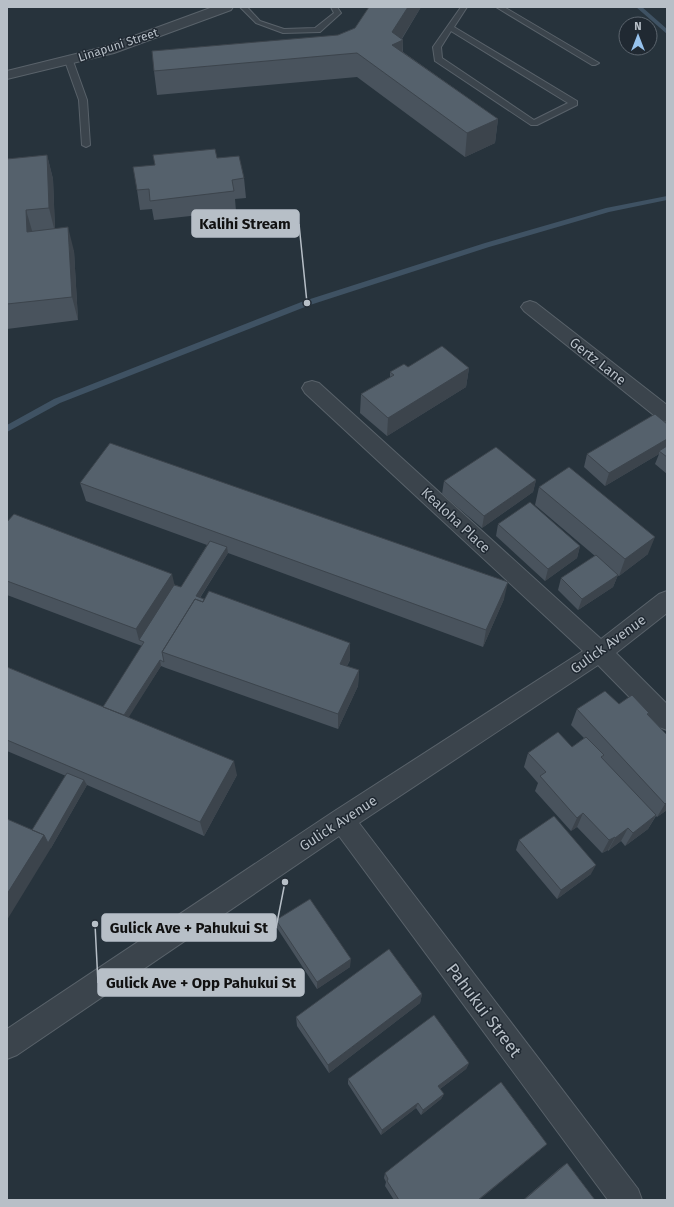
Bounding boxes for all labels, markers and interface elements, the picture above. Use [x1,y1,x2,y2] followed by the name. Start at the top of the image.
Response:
[618,16,658,56] north arrow
[634,20,642,33] text: N
[76,25,160,65] street label: Linapuni Street
[192,210,299,237] callout: Kalihi Stream
[199,215,291,233] text: Kalihi Stream
[566,334,629,389] street label: Gertz Lane
[418,484,494,557] street label: Kealoha Place
[567,611,649,677] street label: Gulick Avenue
[296,792,380,855] street label: Gulick Avenue
[102,914,276,941] callout: Gulick Ave + Pahukui St
[110,919,268,937] text: Gulick Ave + Pahukui St
[442,959,526,1062] street label: Pahukui Street
[98,969,304,996] callout: Gulick Ave + Opp Pahukui St
[106,974,296,992] text: Gulick Ave + Opp Pahukui St

